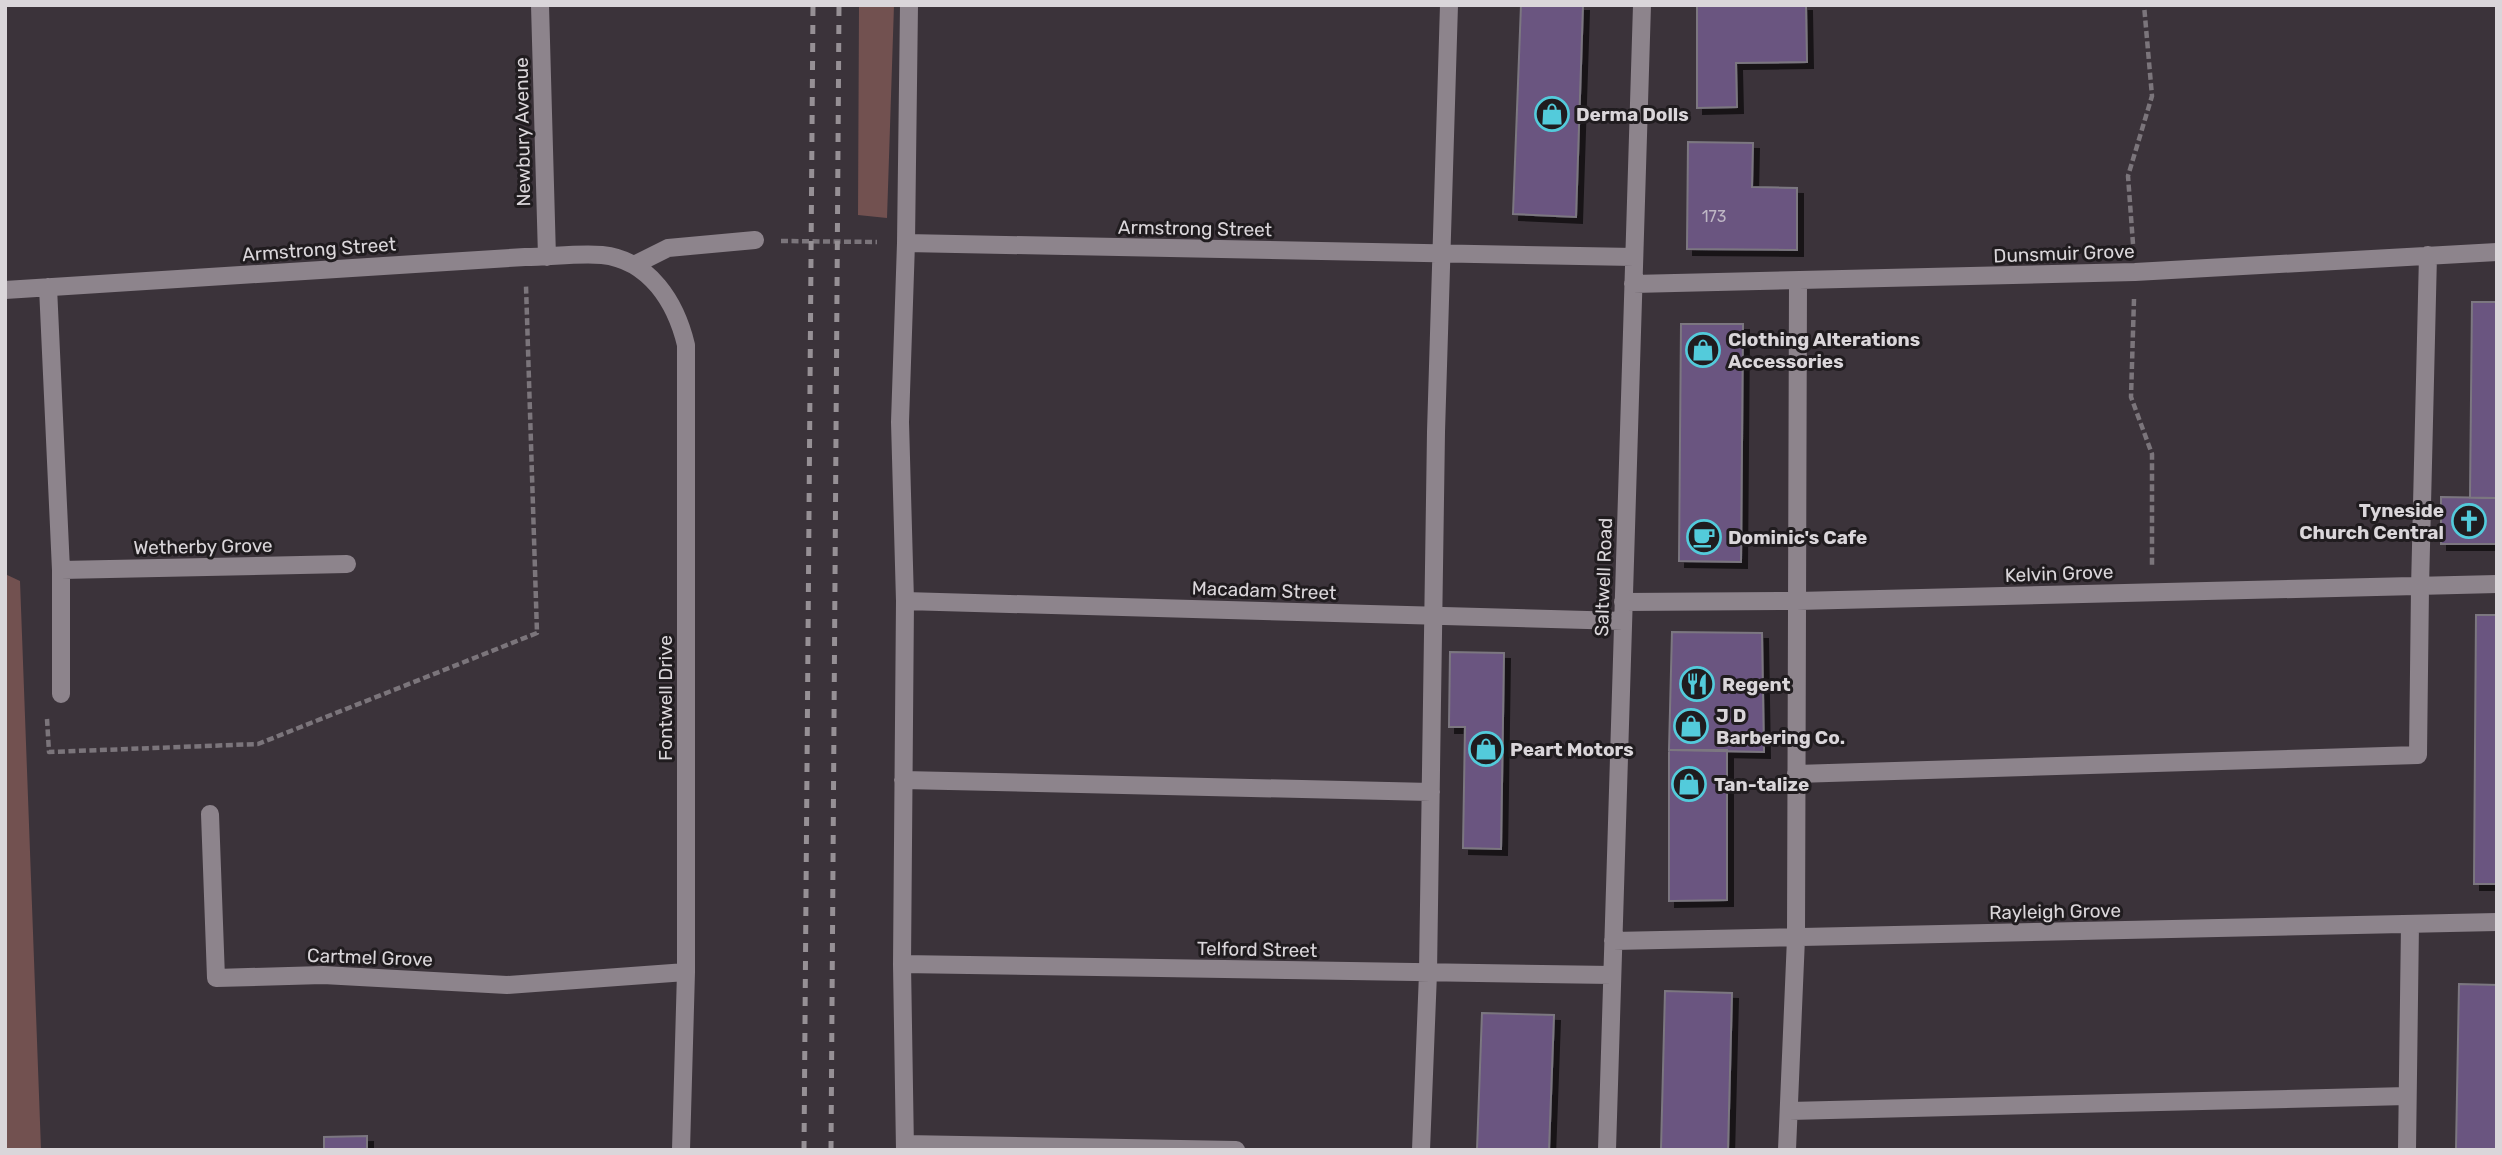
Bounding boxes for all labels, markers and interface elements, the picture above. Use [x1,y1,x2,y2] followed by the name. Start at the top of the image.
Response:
[510,57,535,207] street label: Newbury Avenue
[1533,95,1571,133] shop icon: Derma Dolls
[1576,103,1689,126] place label: Derma Dolls
[1702,207,1726,226] house number: 173
[1118,216,1273,241] street label: Armstrong Street
[241,233,397,266] street label: Armstrong Street
[1993,240,2135,267] street label: Dunsmuir Grove
[1728,328,1920,373] place label: Clothing Alterations Accessories
[1684,331,1722,369] shop icon: Clothing Alterations Accessories
[2299,499,2444,544] place label: Tyneside Church Central
[2450,502,2488,540] church icon: Tyneside Church Central
[1590,517,1617,637] street label: Saltwell Road
[1685,518,1723,556] cafe icon: Dominic's Cafe
[1728,526,1867,549] place label: Dominic's Cafe
[133,534,273,559] street label: Wetherby Grove
[2004,560,2114,587] street label: Kelvin Grove
[1191,576,1337,605] street label: Macadam Street
[654,635,677,761] street label: Fontwell Drive
[1678,665,1716,703] restaurant icon: Regent
[1722,673,1791,696] place label: Regent
[1716,704,1845,749] place label: J D Barbering Co.
[1672,707,1710,745] shop icon: J D Barbering Co.
[1467,730,1505,768] shop icon: Peart Motors
[1510,738,1634,761] place label: Peart Motors
[1670,765,1708,803] shop icon: Tan-talize
[1714,773,1809,796] place label: Tan-talize
[1989,899,2121,924] street label: Rayleigh Grove
[1197,937,1318,962] street label: Telford Street
[307,944,433,971] street label: Cartmel Grove

